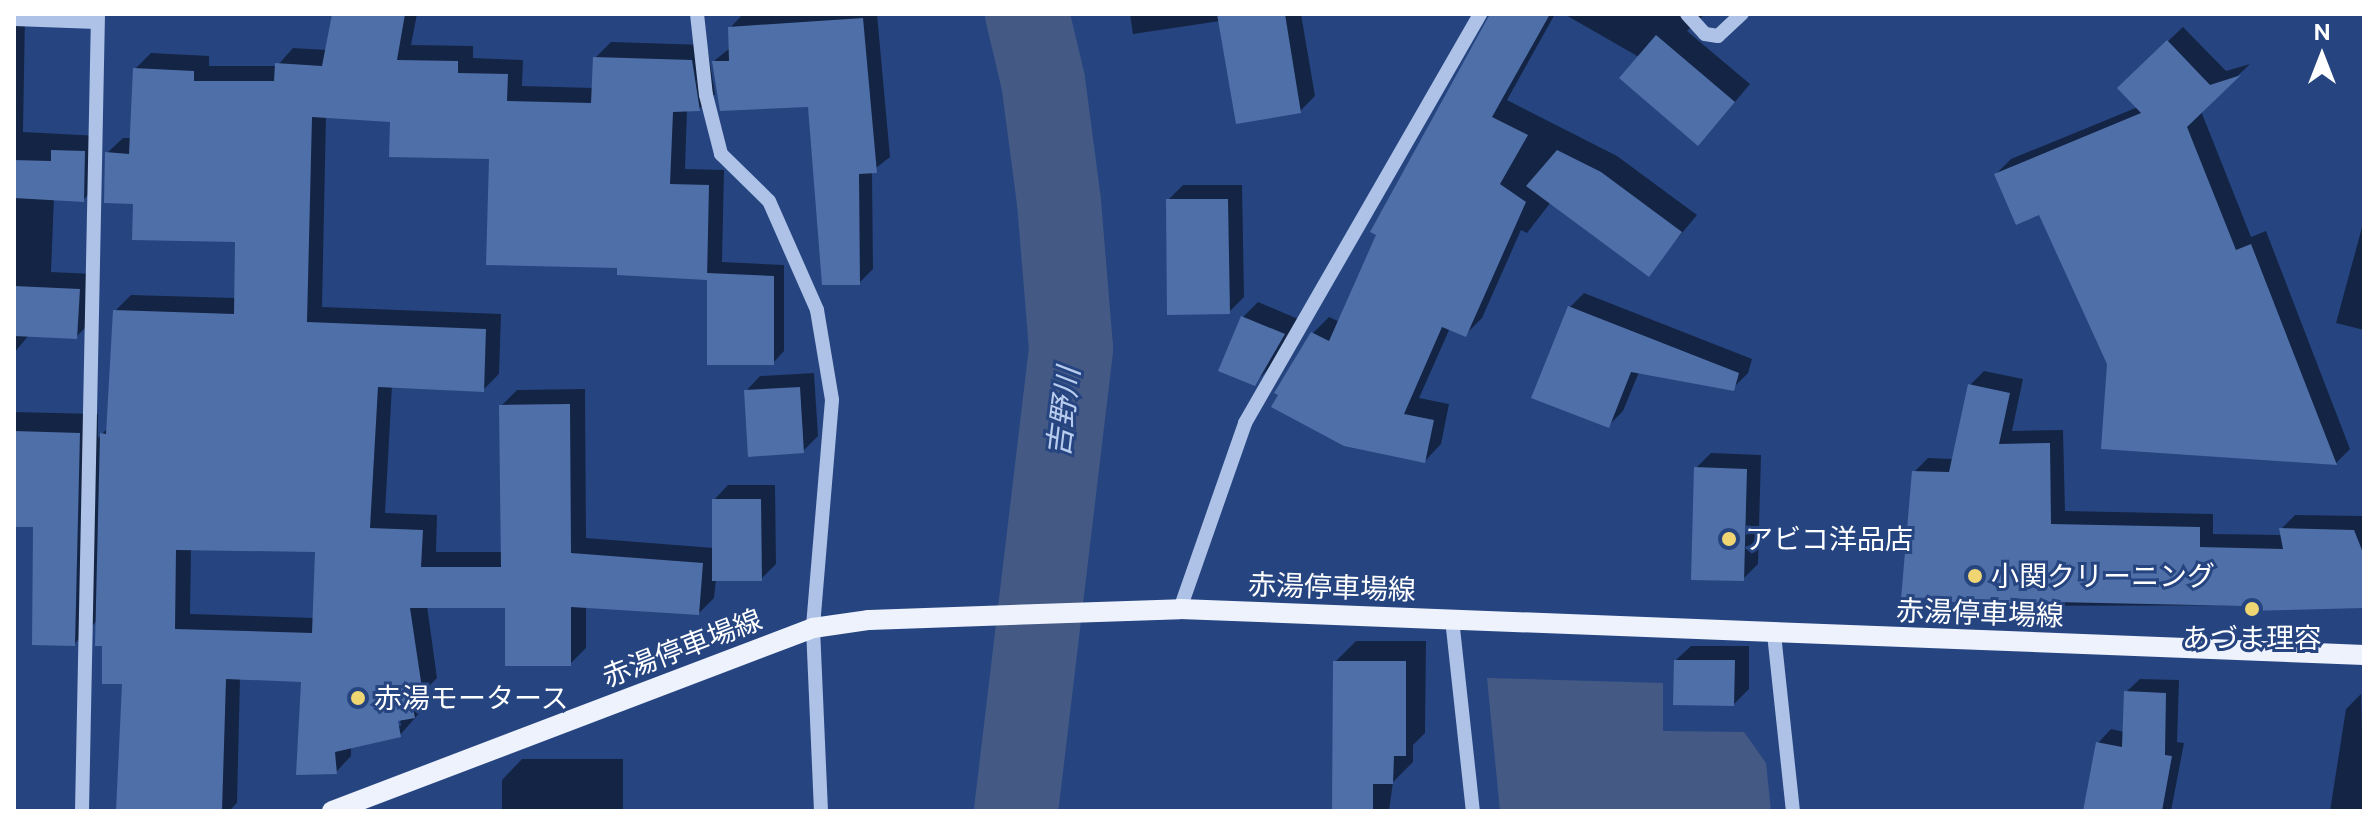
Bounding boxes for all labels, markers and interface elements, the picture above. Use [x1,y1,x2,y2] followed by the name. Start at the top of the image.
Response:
[2282,16,2362,96] north arrow
[2313,19,2331,45] text: N
[1040,365,1086,459] water label: 吉野川
[1745,522,1913,556] place label: アビコ洋品店
[1720,530,1738,548] marker: アビコ洋品店
[1991,559,2215,593] place label: 小関クリーニング
[1247,567,1417,607] street label: 赤湯停車場線
[1966,567,1984,585] marker: 小関クリーニング
[1895,593,2065,633] street label: 赤湯停車場線
[2243,600,2261,618] marker: あづま理容
[598,602,766,694] street label: 赤湯停車場線
[2182,621,2322,655] place label: あづま理容
[374,681,570,715] place label: 赤湯モータース
[349,689,367,707] marker: 赤湯モータース

